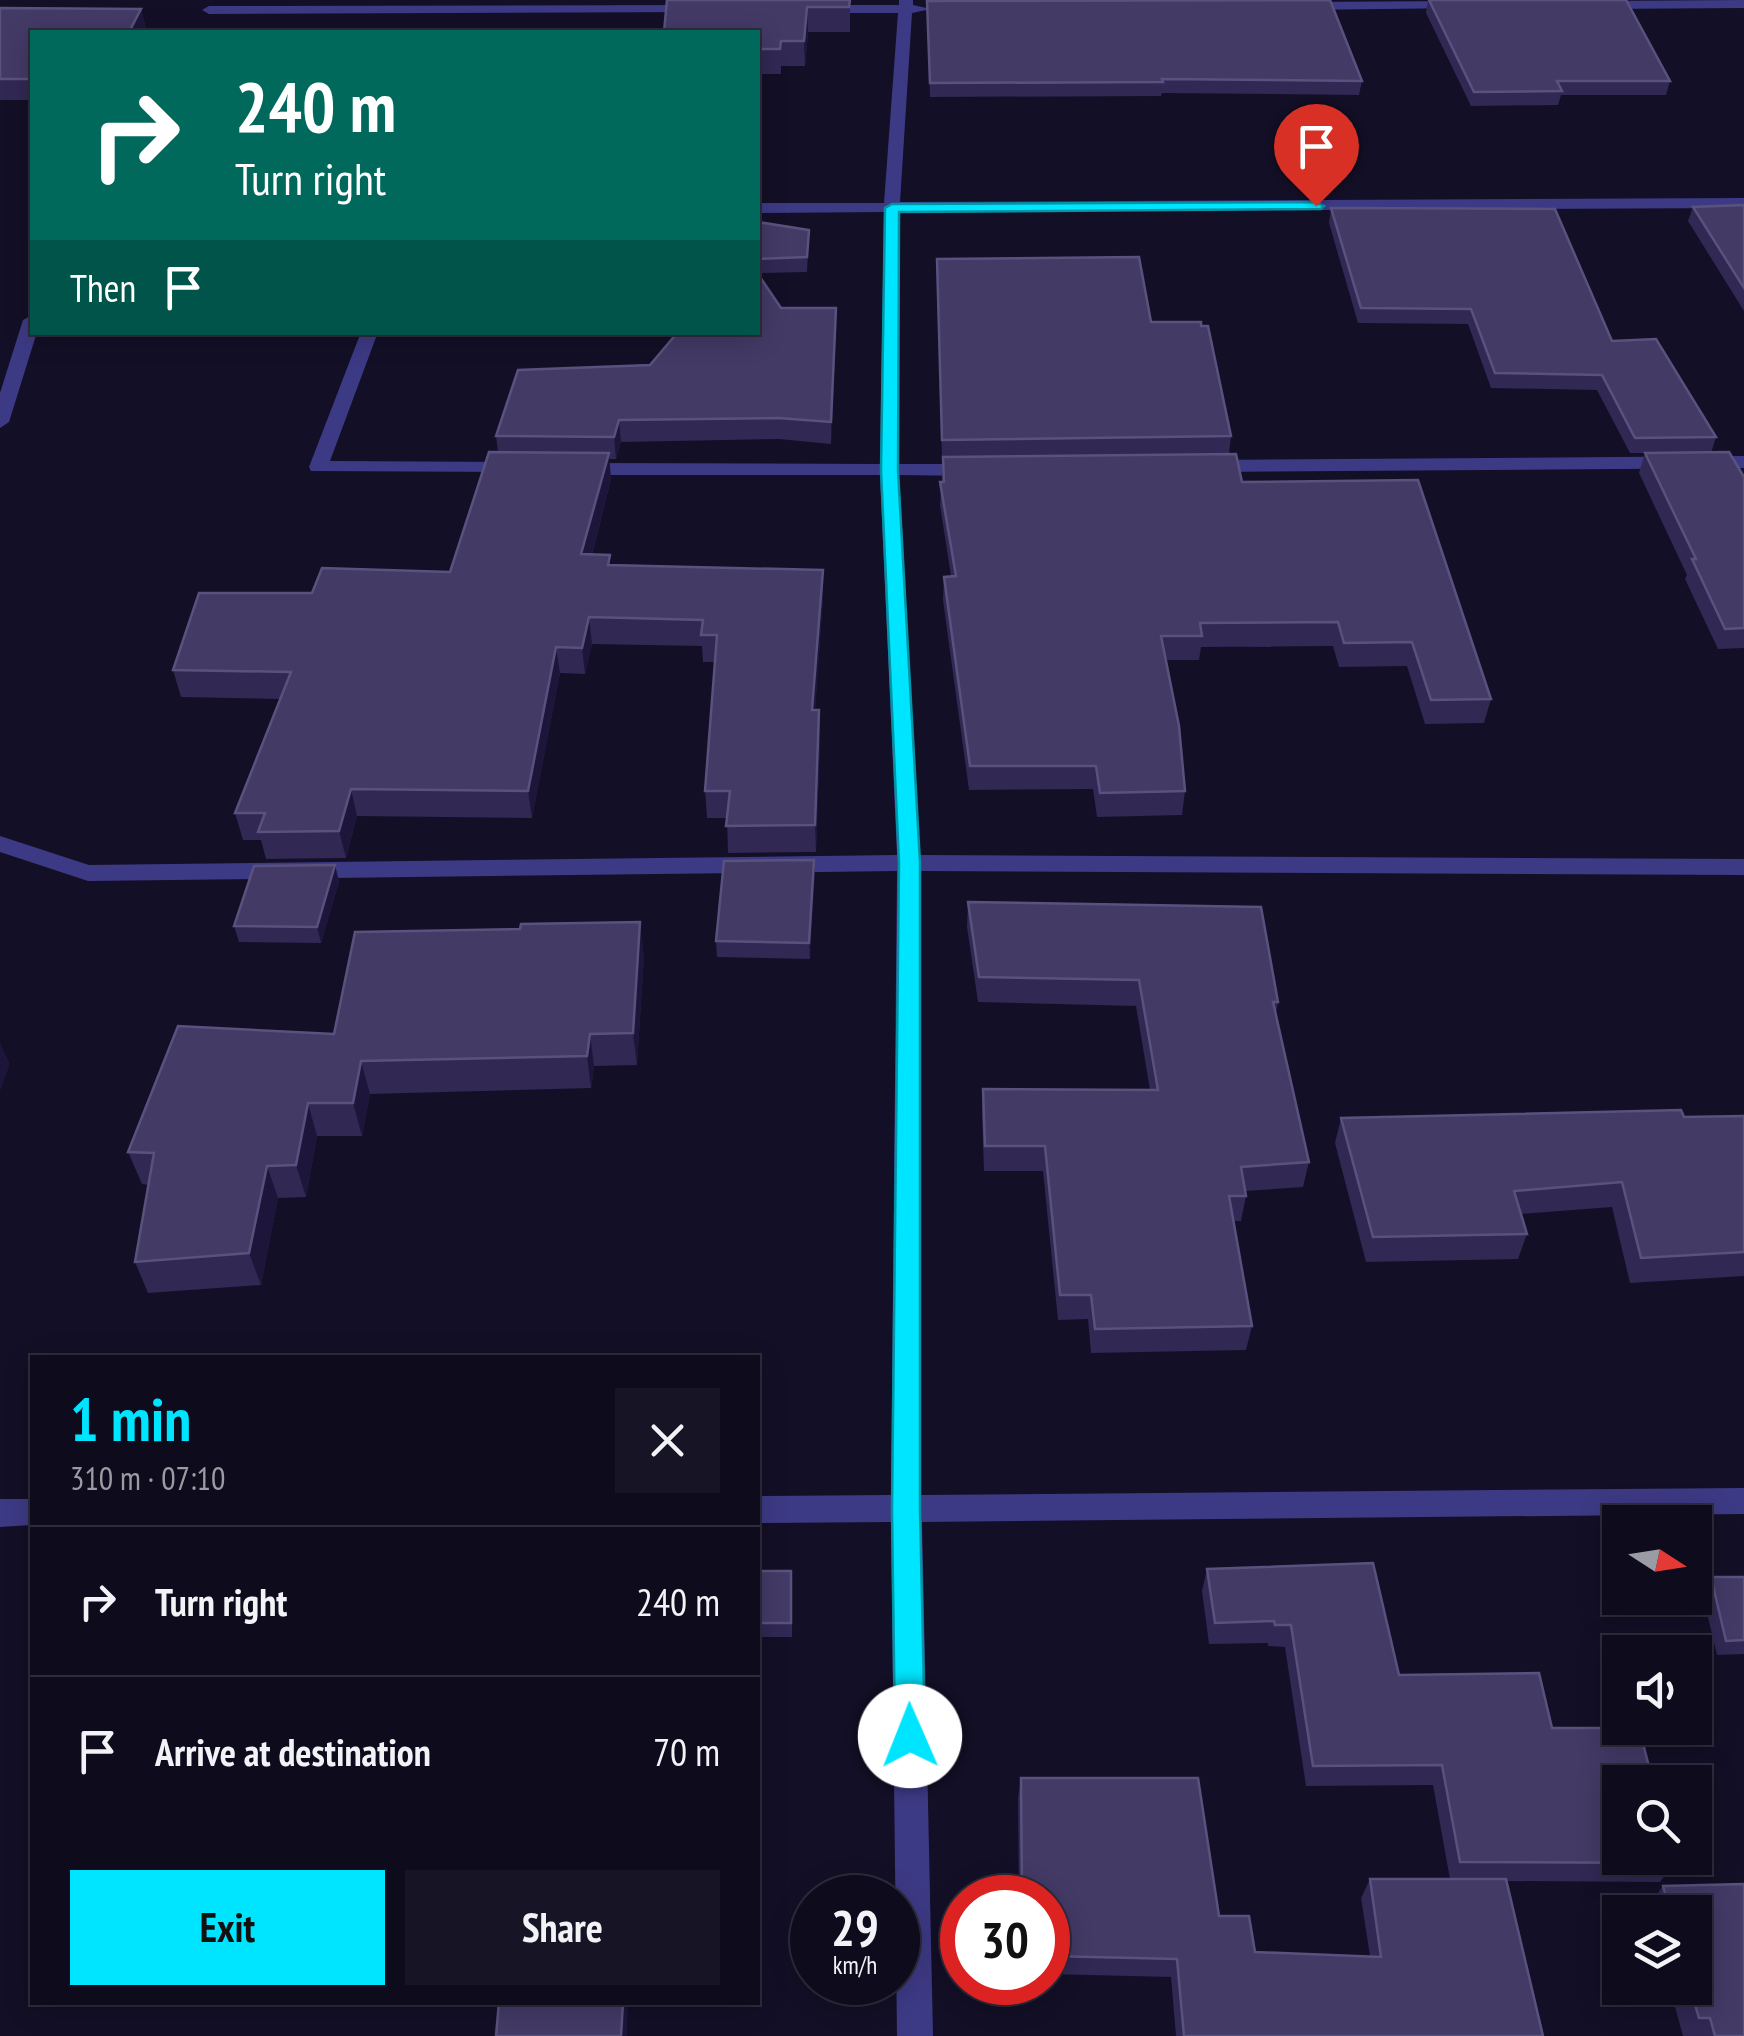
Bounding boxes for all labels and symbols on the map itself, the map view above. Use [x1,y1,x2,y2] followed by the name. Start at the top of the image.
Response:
[1274,104,1359,207] pin
[1602,1505,1712,1615] north arrow
[858,1684,962,1788] position arrow
[940,1875,1070,2005] speed limit sign: 30

